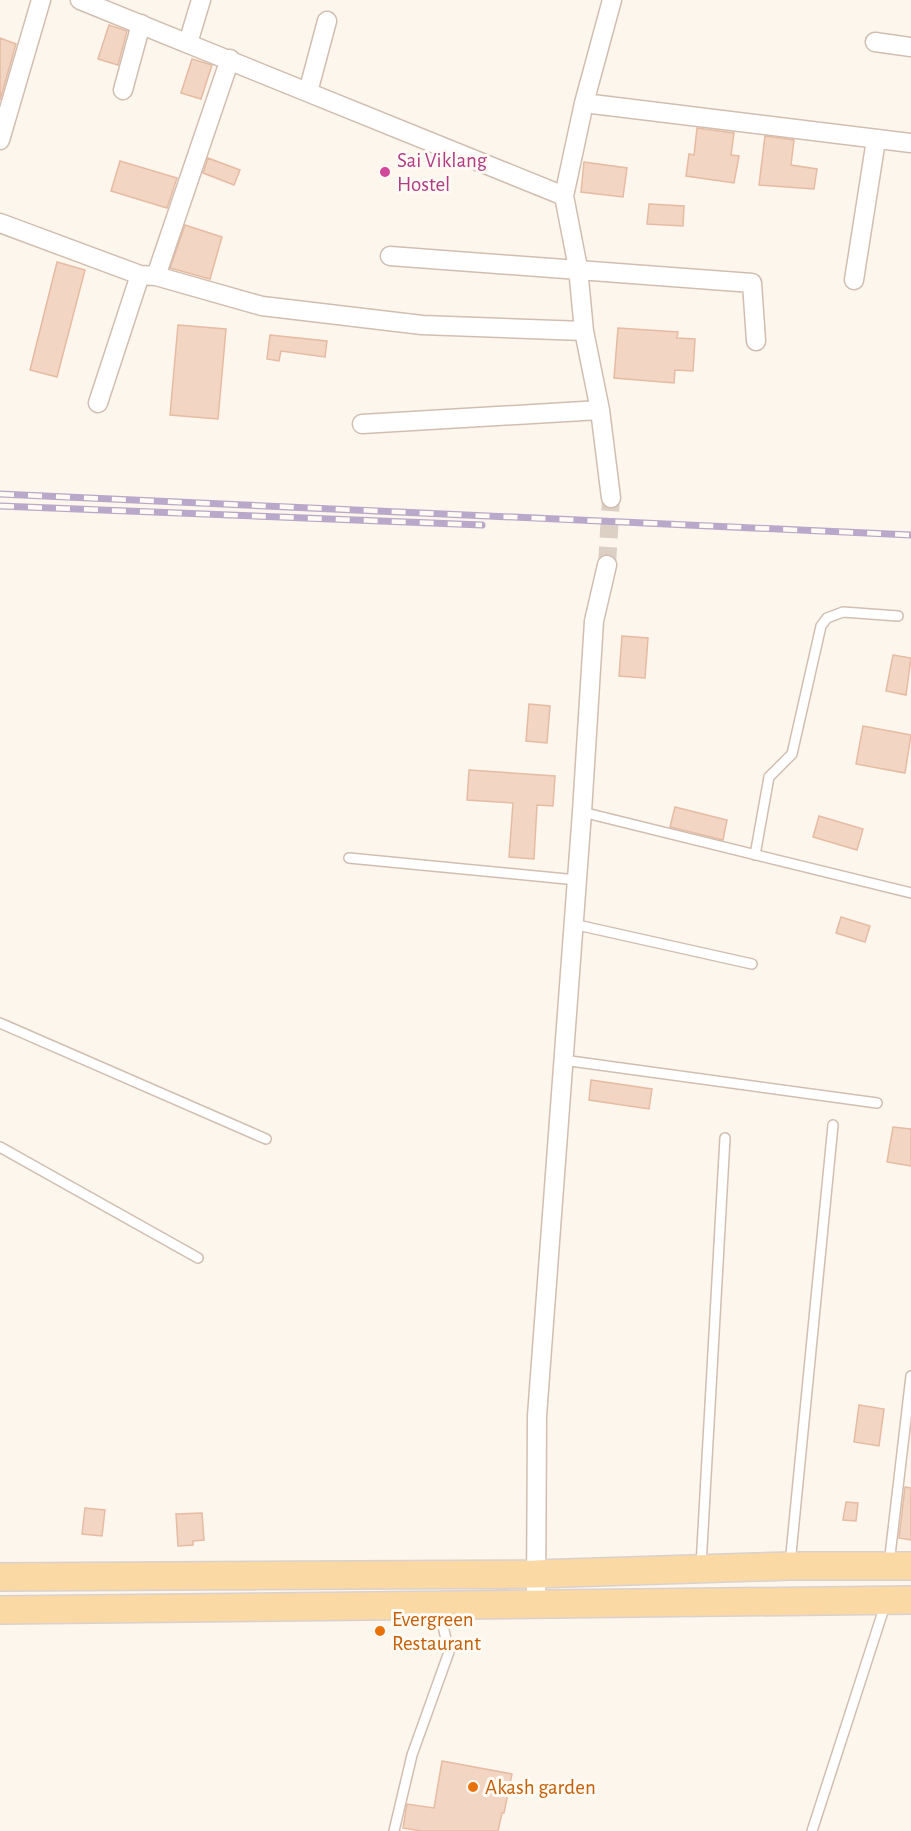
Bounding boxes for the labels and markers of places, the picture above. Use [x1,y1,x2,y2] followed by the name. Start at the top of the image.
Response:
[397,150,488,195] place label: Sai Viklang Hostel
[378,165,392,179] marker: Sai Viklang Hostel
[392,1609,481,1654] place label: Evergreen Restaurant
[373,1624,387,1638] marker: Evergreen Restaurant
[485,1777,596,1798] place label: Akash garden
[466,1780,480,1794] marker: Akash garden

